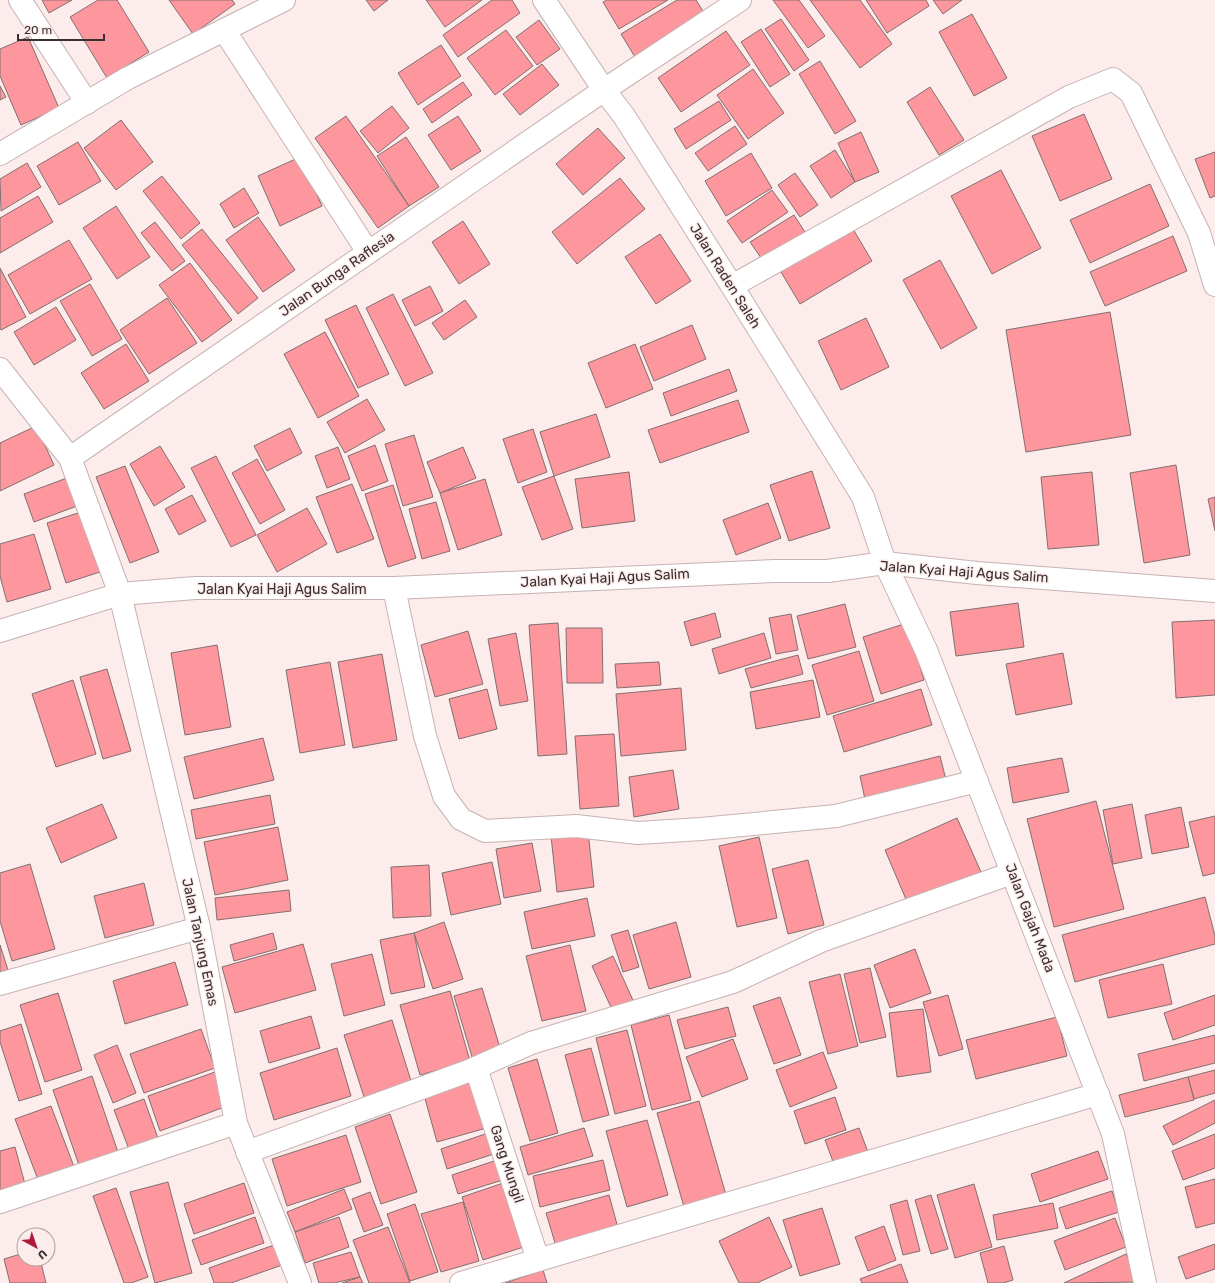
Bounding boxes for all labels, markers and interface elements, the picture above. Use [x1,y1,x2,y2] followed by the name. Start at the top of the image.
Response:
[18,16,104,42] scale bar
[24,23,52,37] text: 20 m
[686,220,764,332] street label: Jalan Raden Saleh
[276,228,398,320] street label: Jalan Bunga Raflesia
[879,558,1049,586] street label: Jalan Kyai Haji Agus Salim
[520,565,690,591] street label: Jalan Kyai Haji Agus Salim
[197,581,367,598] street label: Jalan Kyai Haji Agus Salim
[1001,861,1059,975] street label: Jalan Gajah Mada
[178,876,222,1008] street label: Jalan Tanjung Emas
[486,1123,528,1205] street label: Gang Mungil
[16,1227,56,1267] north arrow
[35,1247,49,1262] text: U

